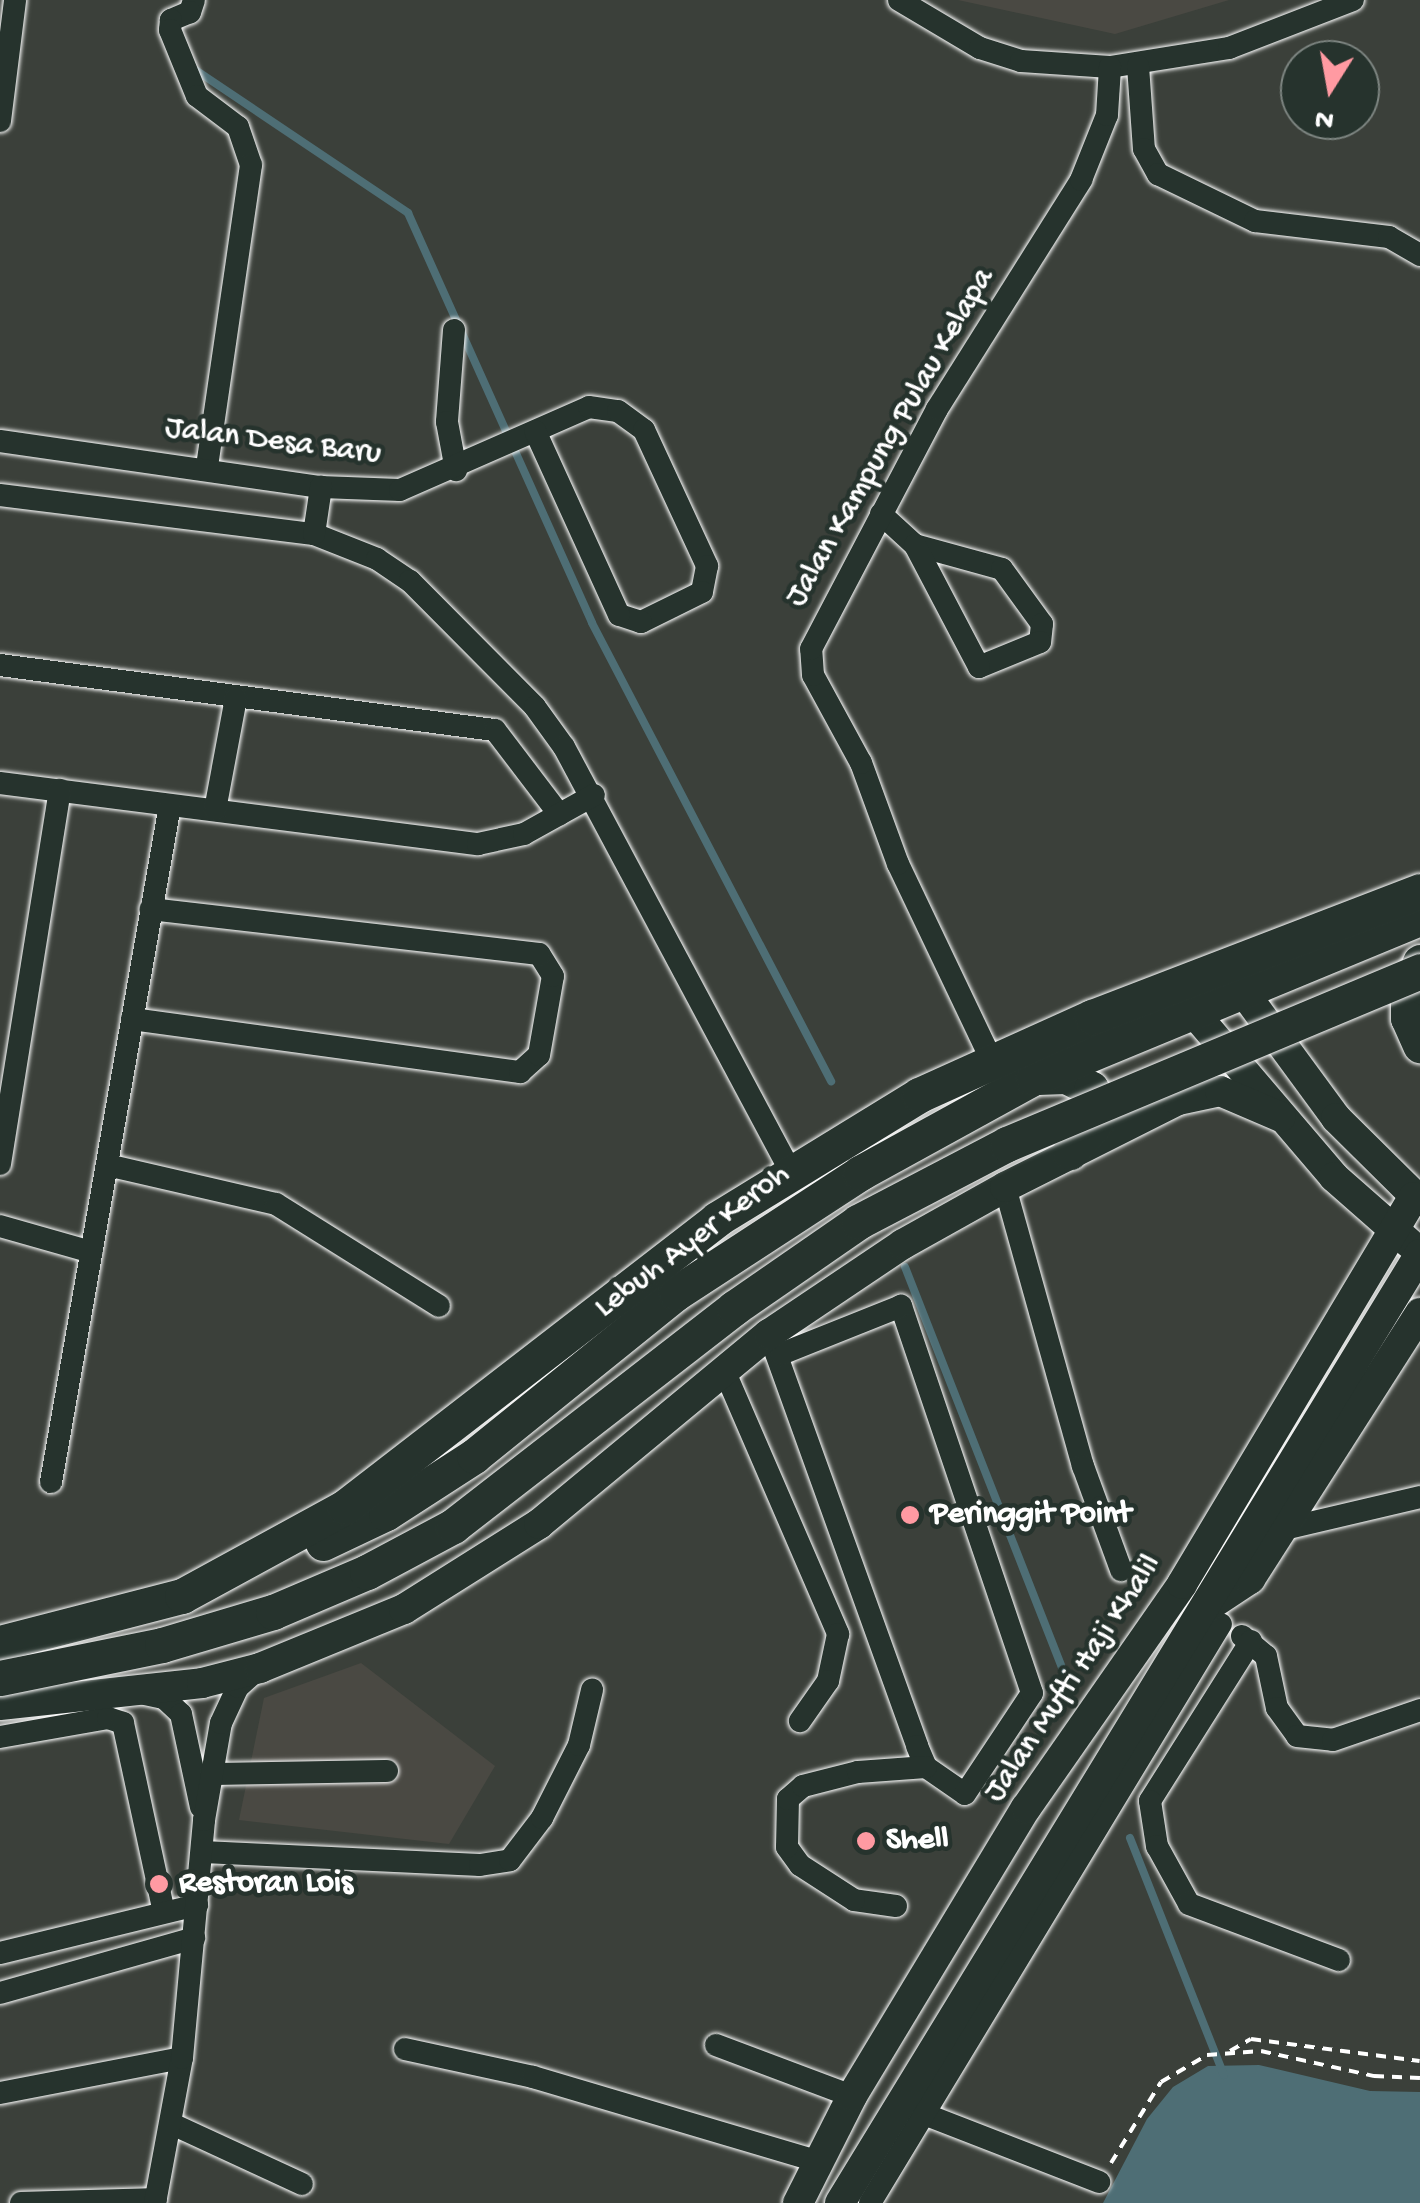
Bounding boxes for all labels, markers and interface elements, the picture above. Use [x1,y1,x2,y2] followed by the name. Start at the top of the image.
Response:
[1280,40,1380,140] north arrow
[1312,100,1337,136] text: N
[778,262,1004,614] street label: Jalan Kampung Pulau Kelapa
[163,410,383,474] street label: Jalan Desa Baru
[588,1156,798,1328] street label: Lebuh Ayer Keroh
[930,1496,1131,1534] place label: Peringgit Point
[899,1504,921,1526] marker: Peringgit Point
[977,1548,1171,1810] street label: Jalan Mufti Haji Khalil
[886,1822,949,1860] place label: Shell
[855,1830,877,1852] marker: Shell
[179,1865,353,1903] place label: Restoran Lois
[148,1873,170,1895] marker: Restoran Lois

